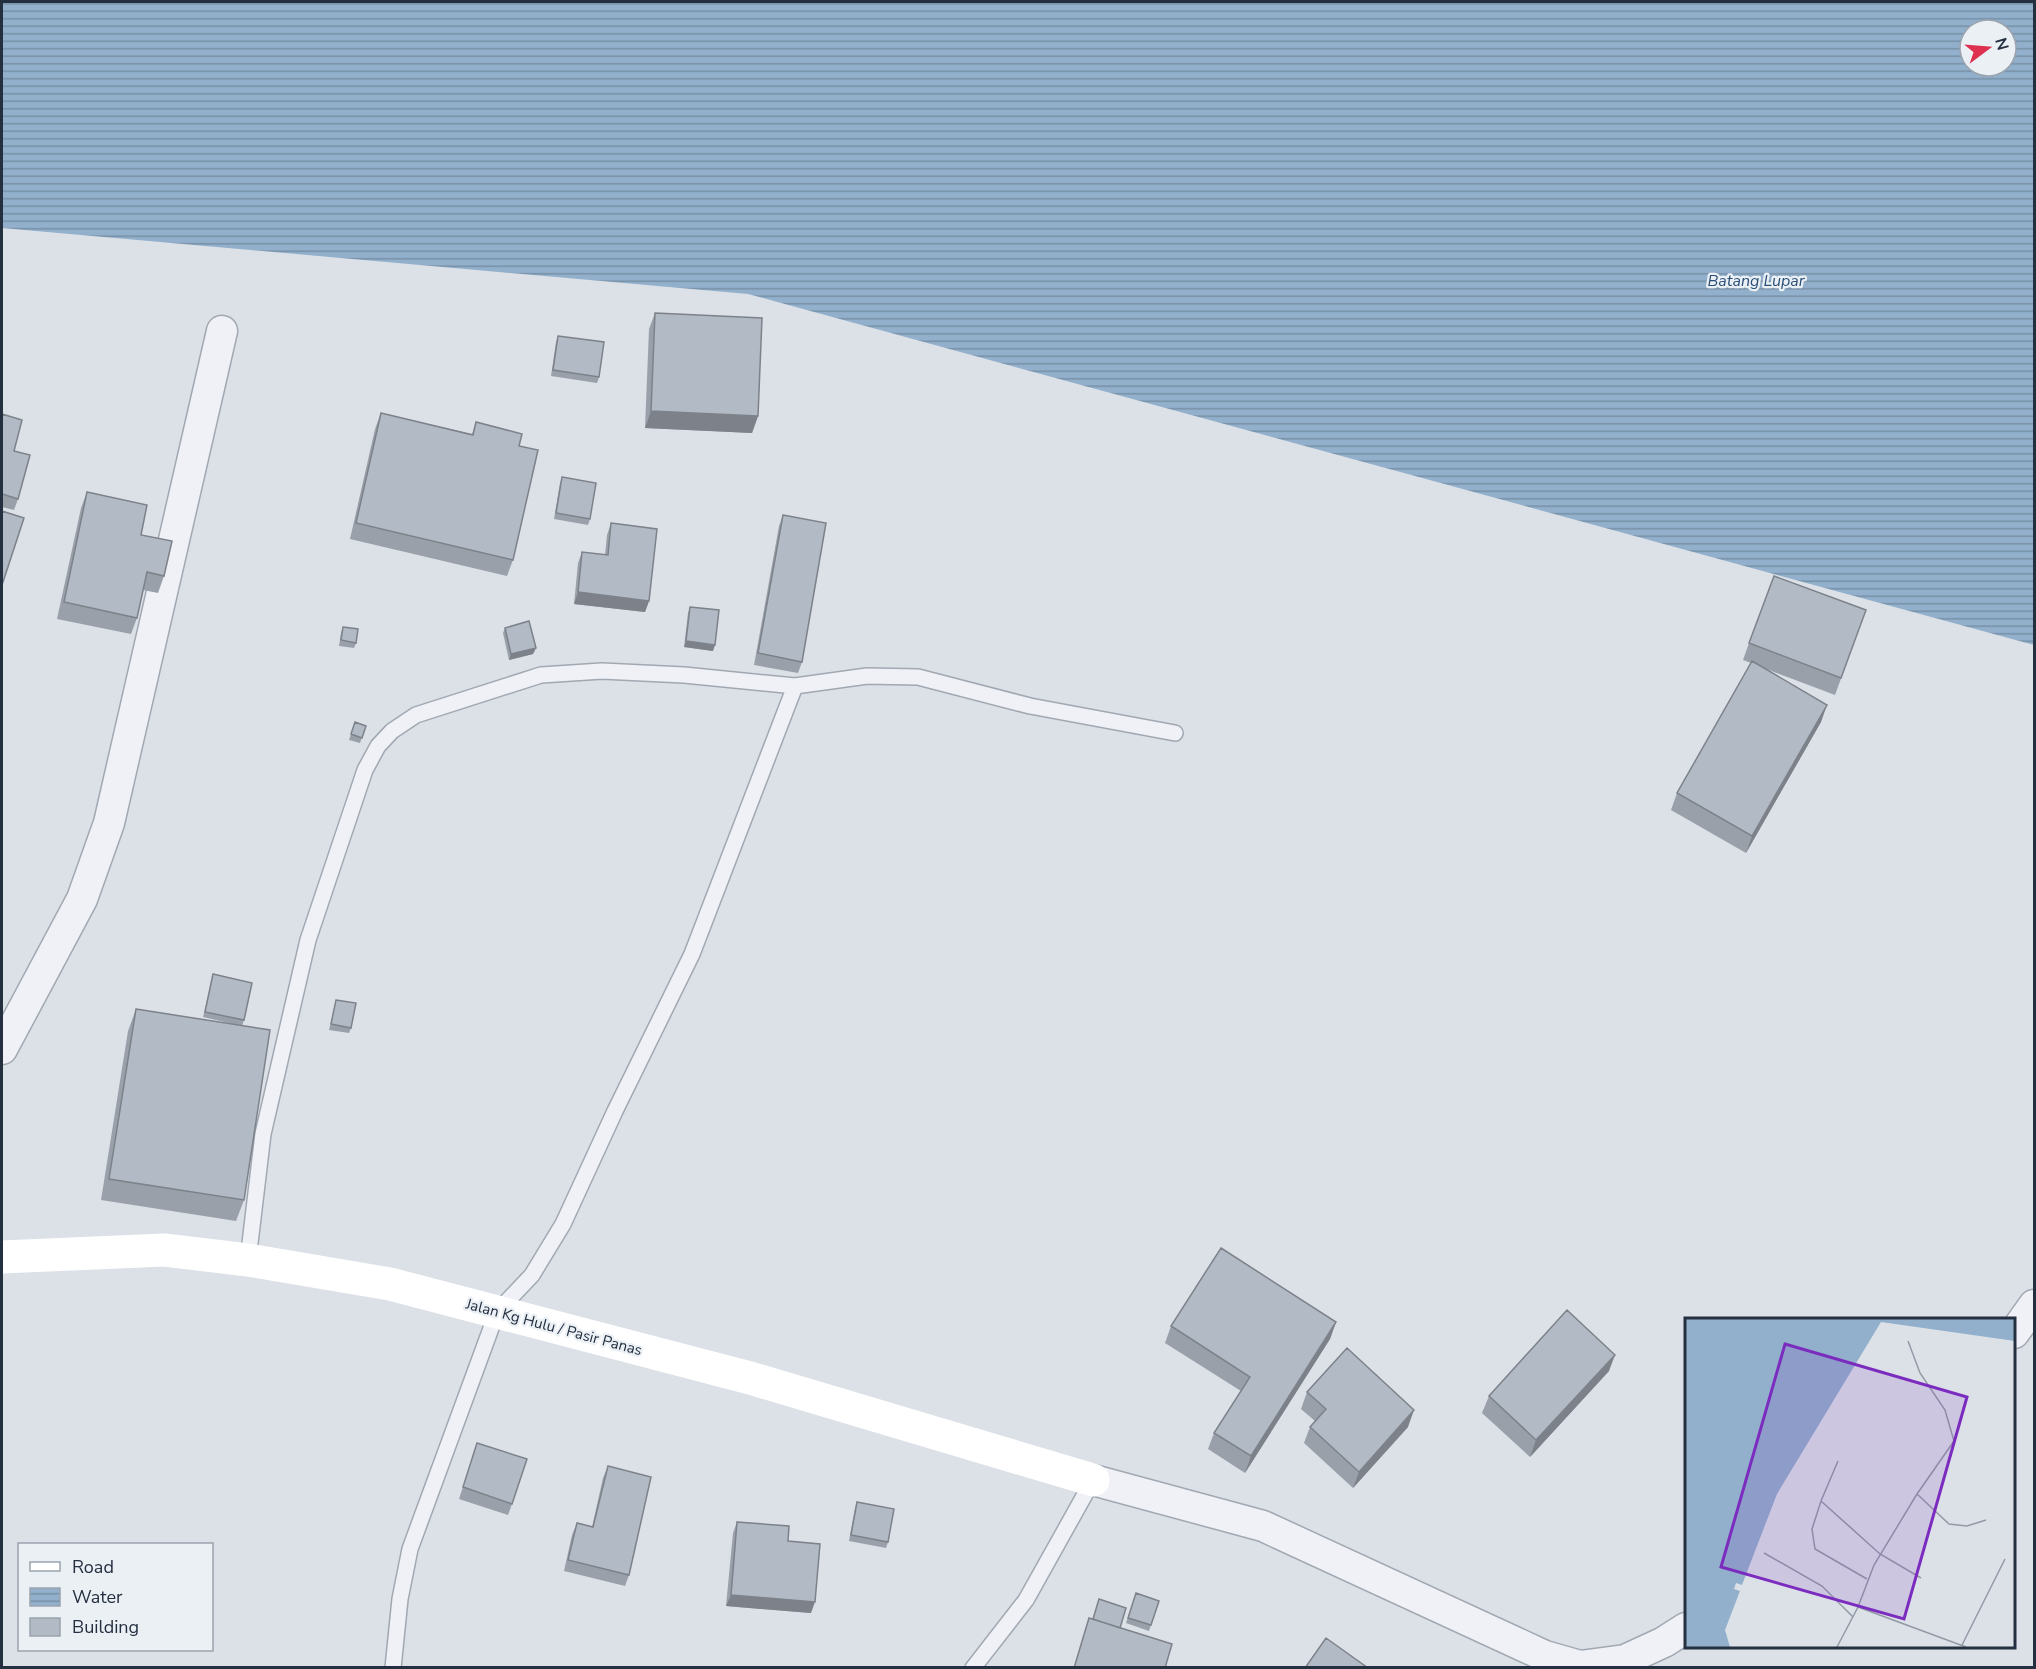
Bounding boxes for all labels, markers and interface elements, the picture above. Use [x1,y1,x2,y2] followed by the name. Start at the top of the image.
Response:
[1958,18,2018,78] north arrow
[1989,35,2014,53] text: N
[1708,270,1806,292] water label: Batang Lupar
[463,1294,644,1360] street label: Jalan Kg Hulu / Pasir Panas
[1685,1318,2015,1648] inset map
[18,1543,213,1651] legend
[72,1555,114,1579] text: Road
[72,1585,123,1609] text: Water
[72,1615,139,1639] text: Building

